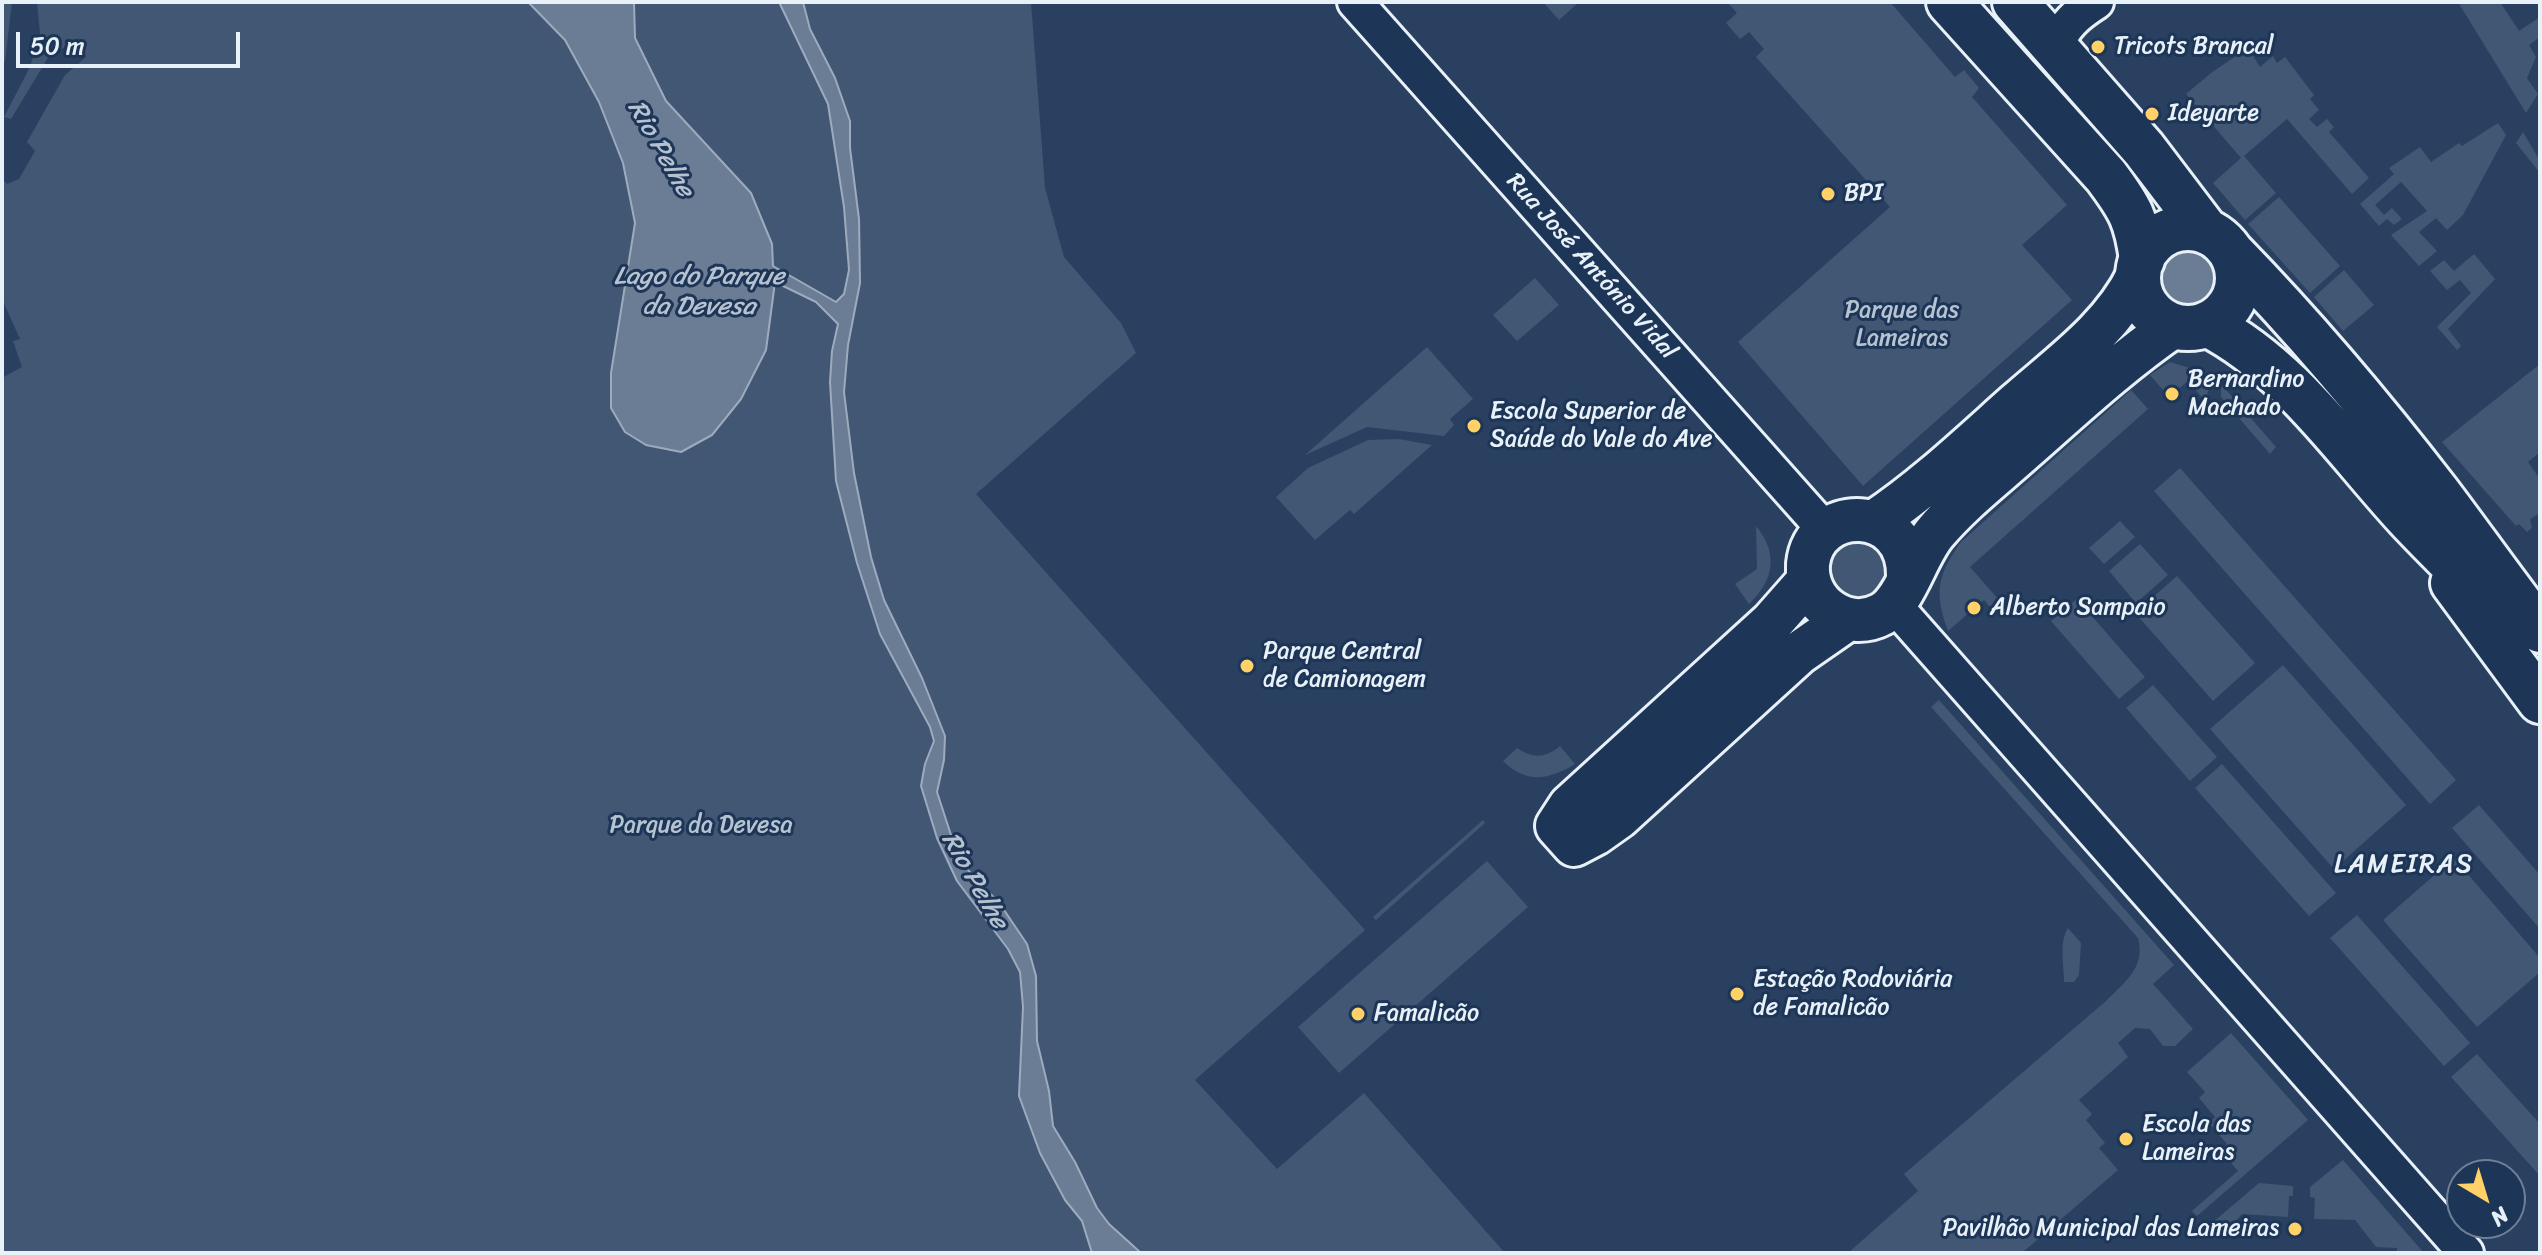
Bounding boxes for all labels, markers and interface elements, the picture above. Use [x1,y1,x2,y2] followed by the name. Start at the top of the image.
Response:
[20,16,244,66] scale bar
[30,25,85,67] text: 50 m
[2114,33,2274,61] place label: Tricots Brancal
[2089,38,2107,56] marker: Tricots Brancal
[620,95,700,203] water label: Rio Pelhe
[2168,100,2259,128] place label: Ideyarte
[2143,105,2161,123] marker: Ideyarte
[1500,168,1682,366] street label: Rua José António Vidal
[1844,180,1883,208] place label: BPI
[1819,185,1837,203] marker: BPI
[614,261,784,322] water label: Lago do Parque da Devesa
[1845,297,1959,353] park label: Parque das Lameiras
[2188,366,2305,422] place label: Bernardino Machado
[2163,385,2181,403] marker: Bernardino Machado
[1490,398,1713,454] place label: Escola Superior de Saúde do Vale do Ave
[1465,417,1483,435] marker: Escola Superior de Saúde do Vale do Ave
[1990,594,2166,622] place label: Alberto Sampaio
[1965,599,1983,617] marker: Alberto Sampaio
[1263,638,1426,694] place label: Parque Central de Camionagem
[1238,657,1256,675] marker: Parque Central de Camionagem
[609,812,793,840] park label: Parque da Devesa
[934,827,1014,935] water label: Rio Pelhe
[2335,849,2473,881] district label: LAMEIRAS
[1753,966,1952,1022] place label: Estação Rodoviária de Famalicão
[1728,985,1746,1003] marker: Estação Rodoviária de Famalicão
[1374,1000,1479,1028] place label: Famalicão
[1349,1005,1367,1023] marker: Famalicão
[2142,1111,2251,1167] place label: Escola das Lameiras
[2117,1130,2135,1148] marker: Escola das Lameiras
[2446,1159,2526,1239] north arrow
[2482,1197,2518,1237] text: N
[1942,1215,2279,1243] place label: Pavilhão Municipal das Lameiras
[2286,1220,2304,1238] marker: Pavilhão Municipal das Lameiras

